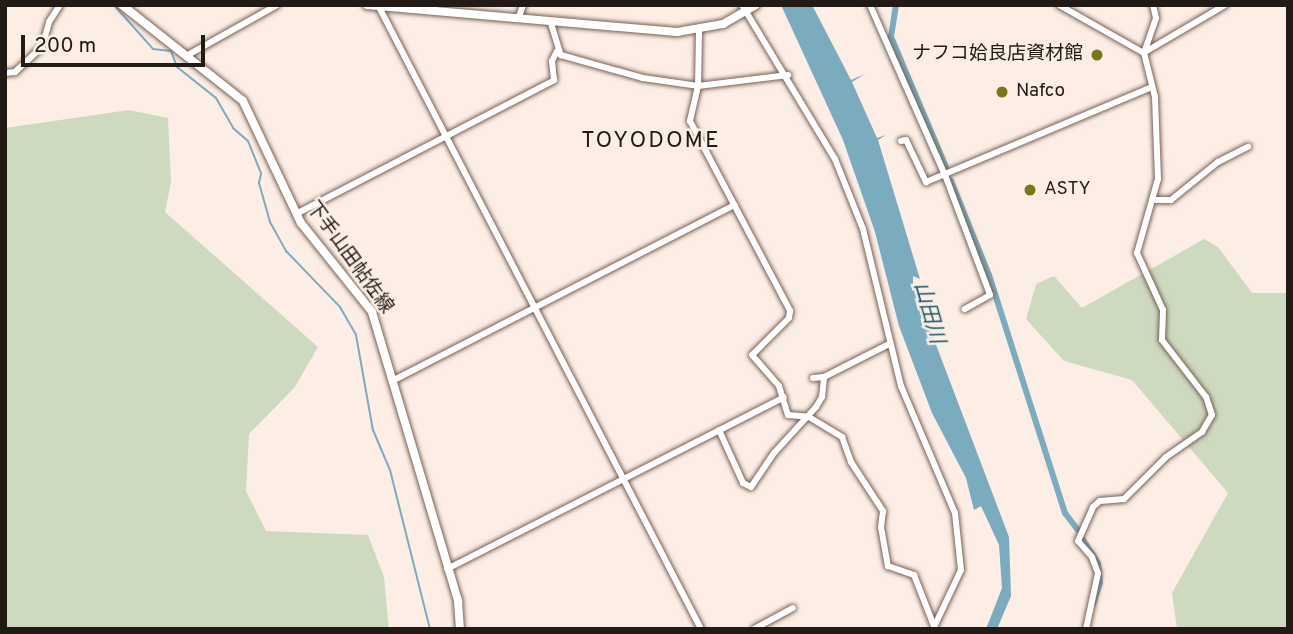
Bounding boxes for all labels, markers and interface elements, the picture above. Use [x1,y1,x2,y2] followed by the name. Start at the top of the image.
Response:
[24,21,208,65] scale bar
[34,33,96,60] text: 200 m
[912,44,1083,66] place label: ナフコ姶良店資材館
[1089,47,1105,63] marker: ナフコ姶良店資材館
[1016,81,1065,103] place label: Nafco
[994,84,1010,100] marker: Nafco
[582,128,720,156] district label: TOYODOME
[1044,179,1091,201] place label: ASTY
[1022,182,1038,198] marker: ASTY
[301,197,397,319] street label: 下手山田帖佐線
[907,279,949,347] water label: 山田川

